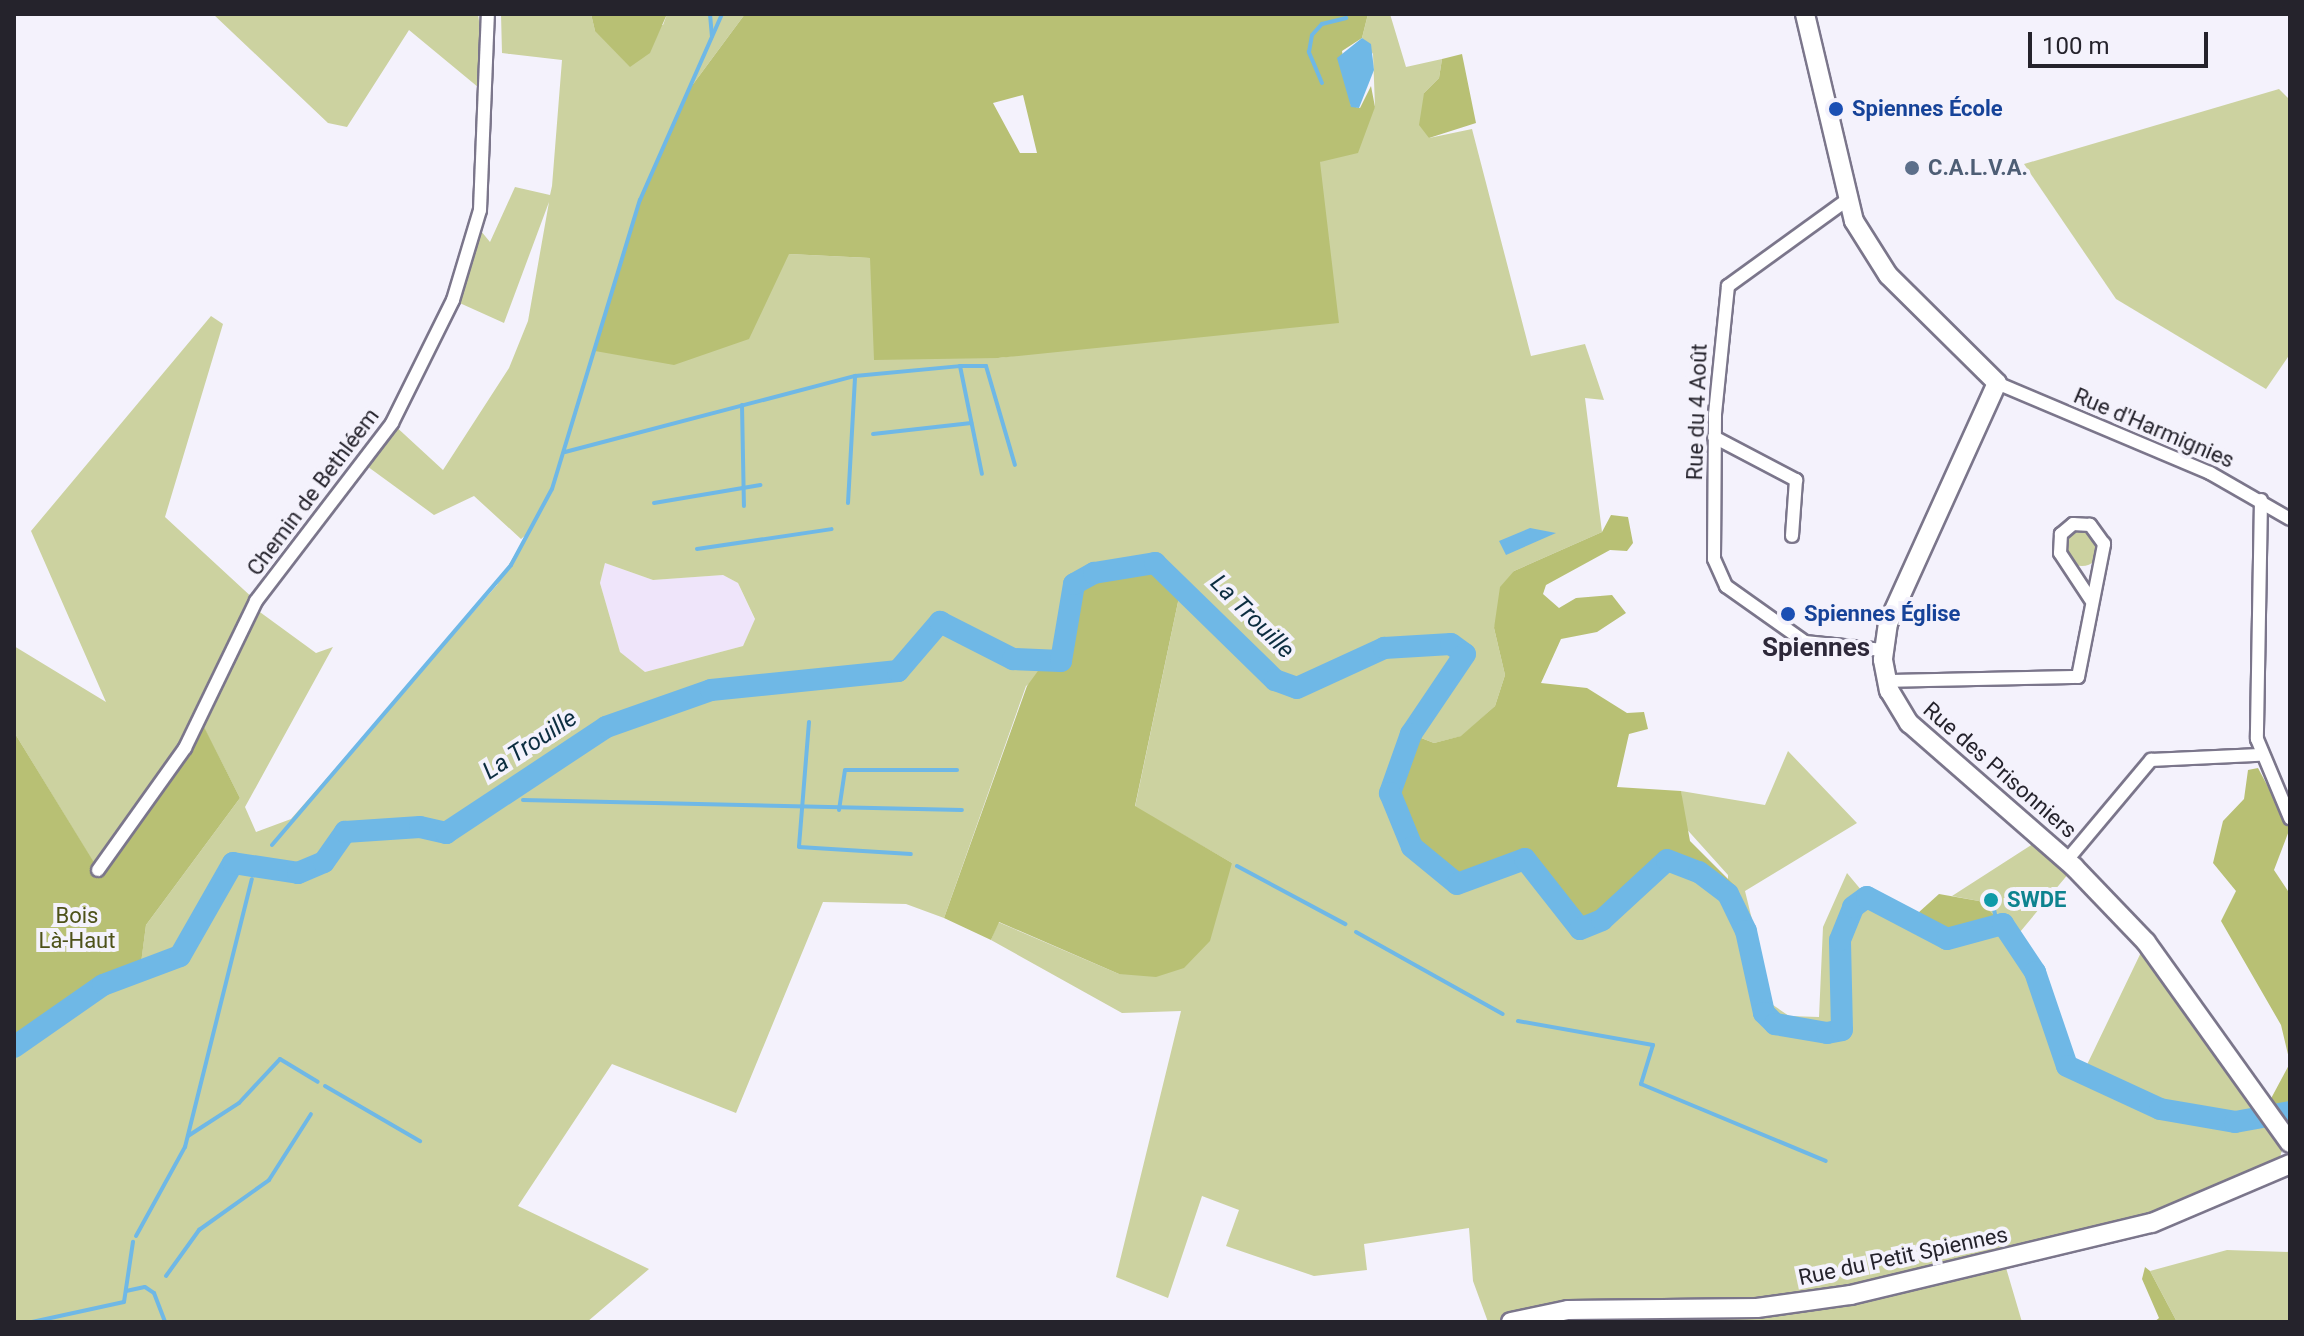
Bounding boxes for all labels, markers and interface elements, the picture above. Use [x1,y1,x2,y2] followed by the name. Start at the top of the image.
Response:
[2032,16,2212,66] scale bar
[2042,32,2109,60] text: 100 m
[1852,96,2003,122] place label: Spiennes École
[1827,100,1845,118] marker: Spiennes École
[1928,155,2028,181] place label: C.A.L.V.A.
[1903,159,1921,177] marker: C.A.L.V.A.
[1681,343,1713,481] street label: Rue du 4 Août
[2070,382,2238,474] street label: Rue d'Harmignies
[242,403,384,581] street label: Chemin de Bethléem
[1204,569,1300,665] water label: La Trouille
[1804,601,1961,627] place label: Spiennes Église
[1779,605,1797,623] marker: Spiennes Église
[1762,632,1870,664] district label: Spiennes
[1918,696,2082,844] street label: Rue des Prisonniers
[477,704,583,786] water label: La Trouille
[2007,887,2066,913] place label: SWDE
[1982,891,2000,909] marker: SWDE
[39,902,115,954] park label: Bois Là-Haut
[1796,1221,2010,1291] street label: Rue du Petit Spiennes

